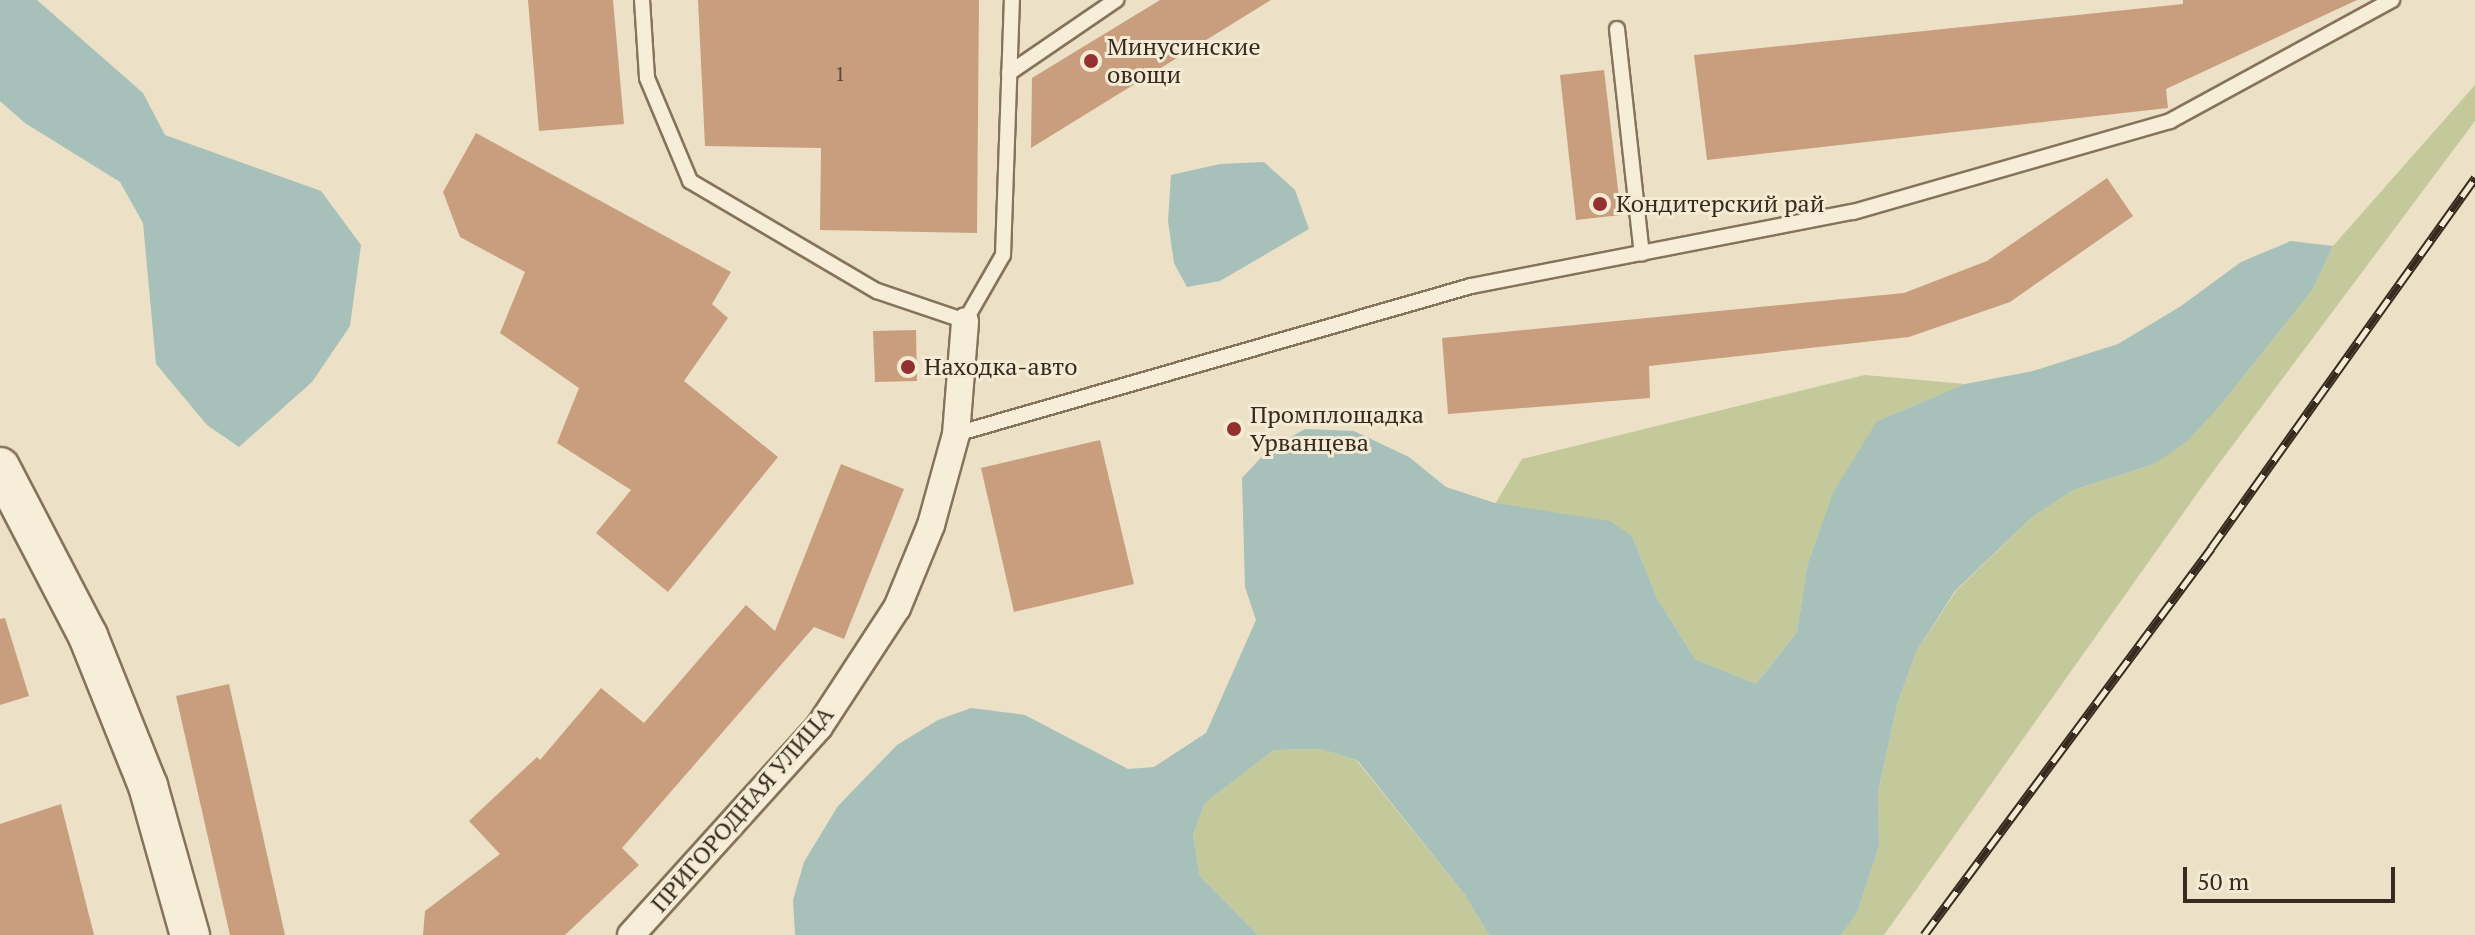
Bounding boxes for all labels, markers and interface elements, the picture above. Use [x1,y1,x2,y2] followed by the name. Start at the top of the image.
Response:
[1107,33,1261,89] place label: Минусинские овощи
[1082,52,1100,70] marker: Минусинские овощи
[835,61,845,85] house number: 1
[1616,190,1824,218] place label: Кондитерский рай
[1591,195,1609,213] marker: Кондитерский рай
[924,353,1077,381] place label: Находка-авто
[899,358,917,376] marker: Находка-авто
[1250,401,1424,457] place label: Промплощадка Урванцева
[1225,420,1243,438] marker: Промплощадка Урванцева
[645,700,839,918] street label: ПРИГОРОДНАЯ УЛИЦА
[2187,851,2399,901] scale bar
[2197,865,2249,897] text: 50 m

